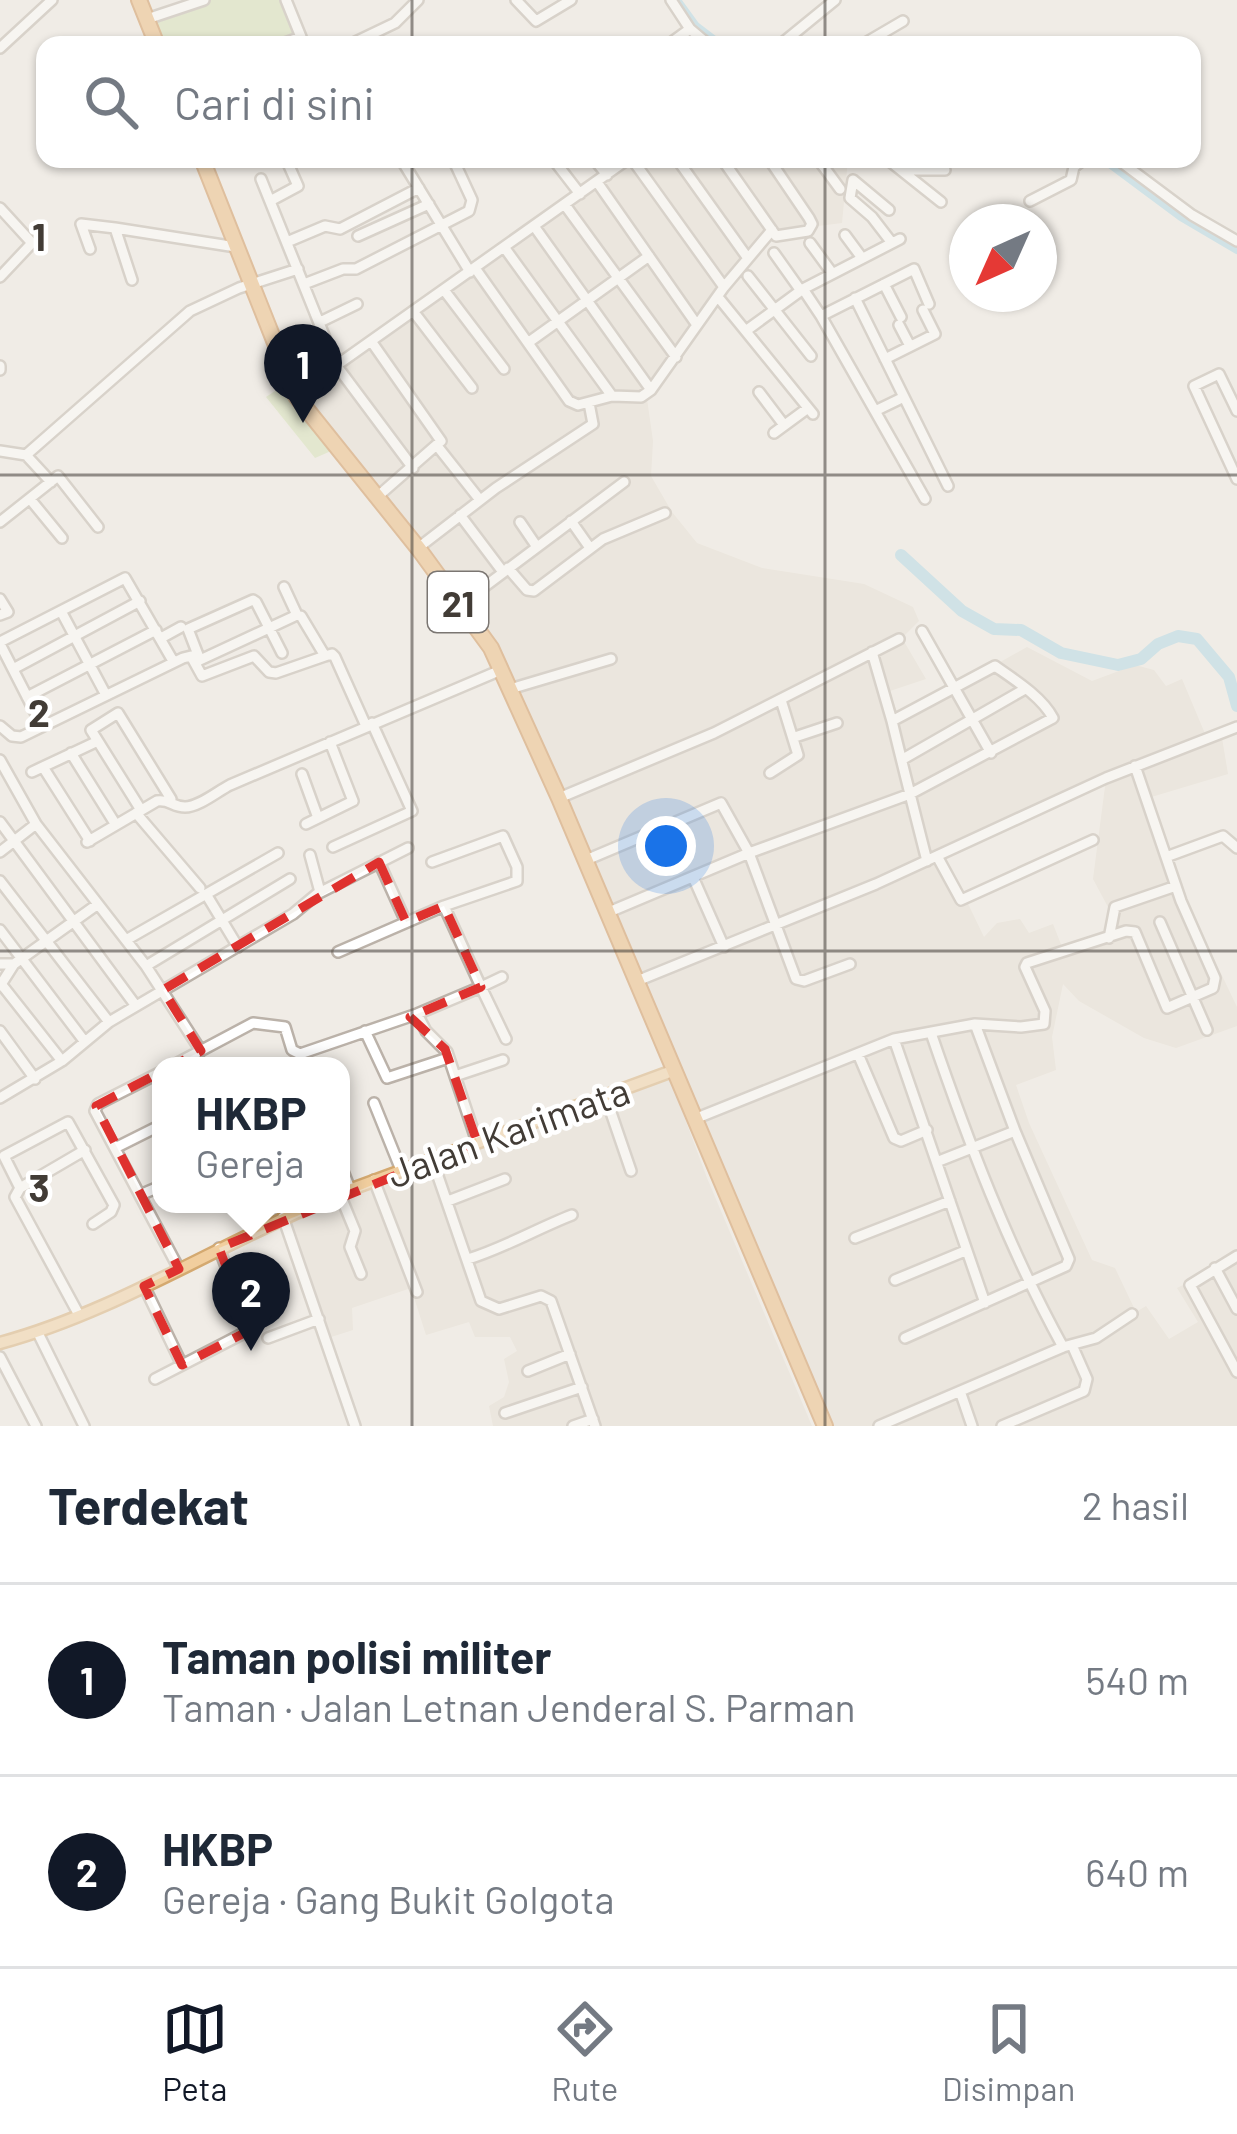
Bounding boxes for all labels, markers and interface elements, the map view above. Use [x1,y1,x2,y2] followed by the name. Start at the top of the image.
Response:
[36,36,1201,168] search box
[78,69,144,135] icon: search
[174,75,375,129] text: Cari di sini
[949,204,1057,312] north arrow
[32,212,46,259] text: 1
[264,324,342,423] pin: 1
[428,572,488,632] road number: 21
[28,688,50,735] text: 2
[636,816,696,876] your location
[152,1057,350,1213] popup
[381,1065,635,1197] street label: Jalan Karimata
[195,1085,307,1139] text: HKBP
[195,1139,304,1186] text: Gereja
[28,1163,50,1210] text: 3
[212,1252,290,1351] pin: 2
[48,1474,249,1535] text: Terdekat
[1082,1481,1189,1528] text: 2 hasil
[162,1629,552,1683] text: Taman polisi militer
[80,1656,94,1703] text: 1
[1085,1656,1189,1703] text: 540 m
[162,1683,855,1730] text: Taman · Jalan Letnan Jenderal S. Parman
[162,1821,273,1875] text: HKBP
[76,1848,98,1895] text: 2
[1085,1848,1189,1895] text: 640 m
[162,1875,614,1922] text: Gereja · Gang Bukit Golgota
[162,1996,228,2108] tab: Peta
[551,1996,618,2108] tab: Rute
[942,1996,1075,2108] tab: Disimpan

